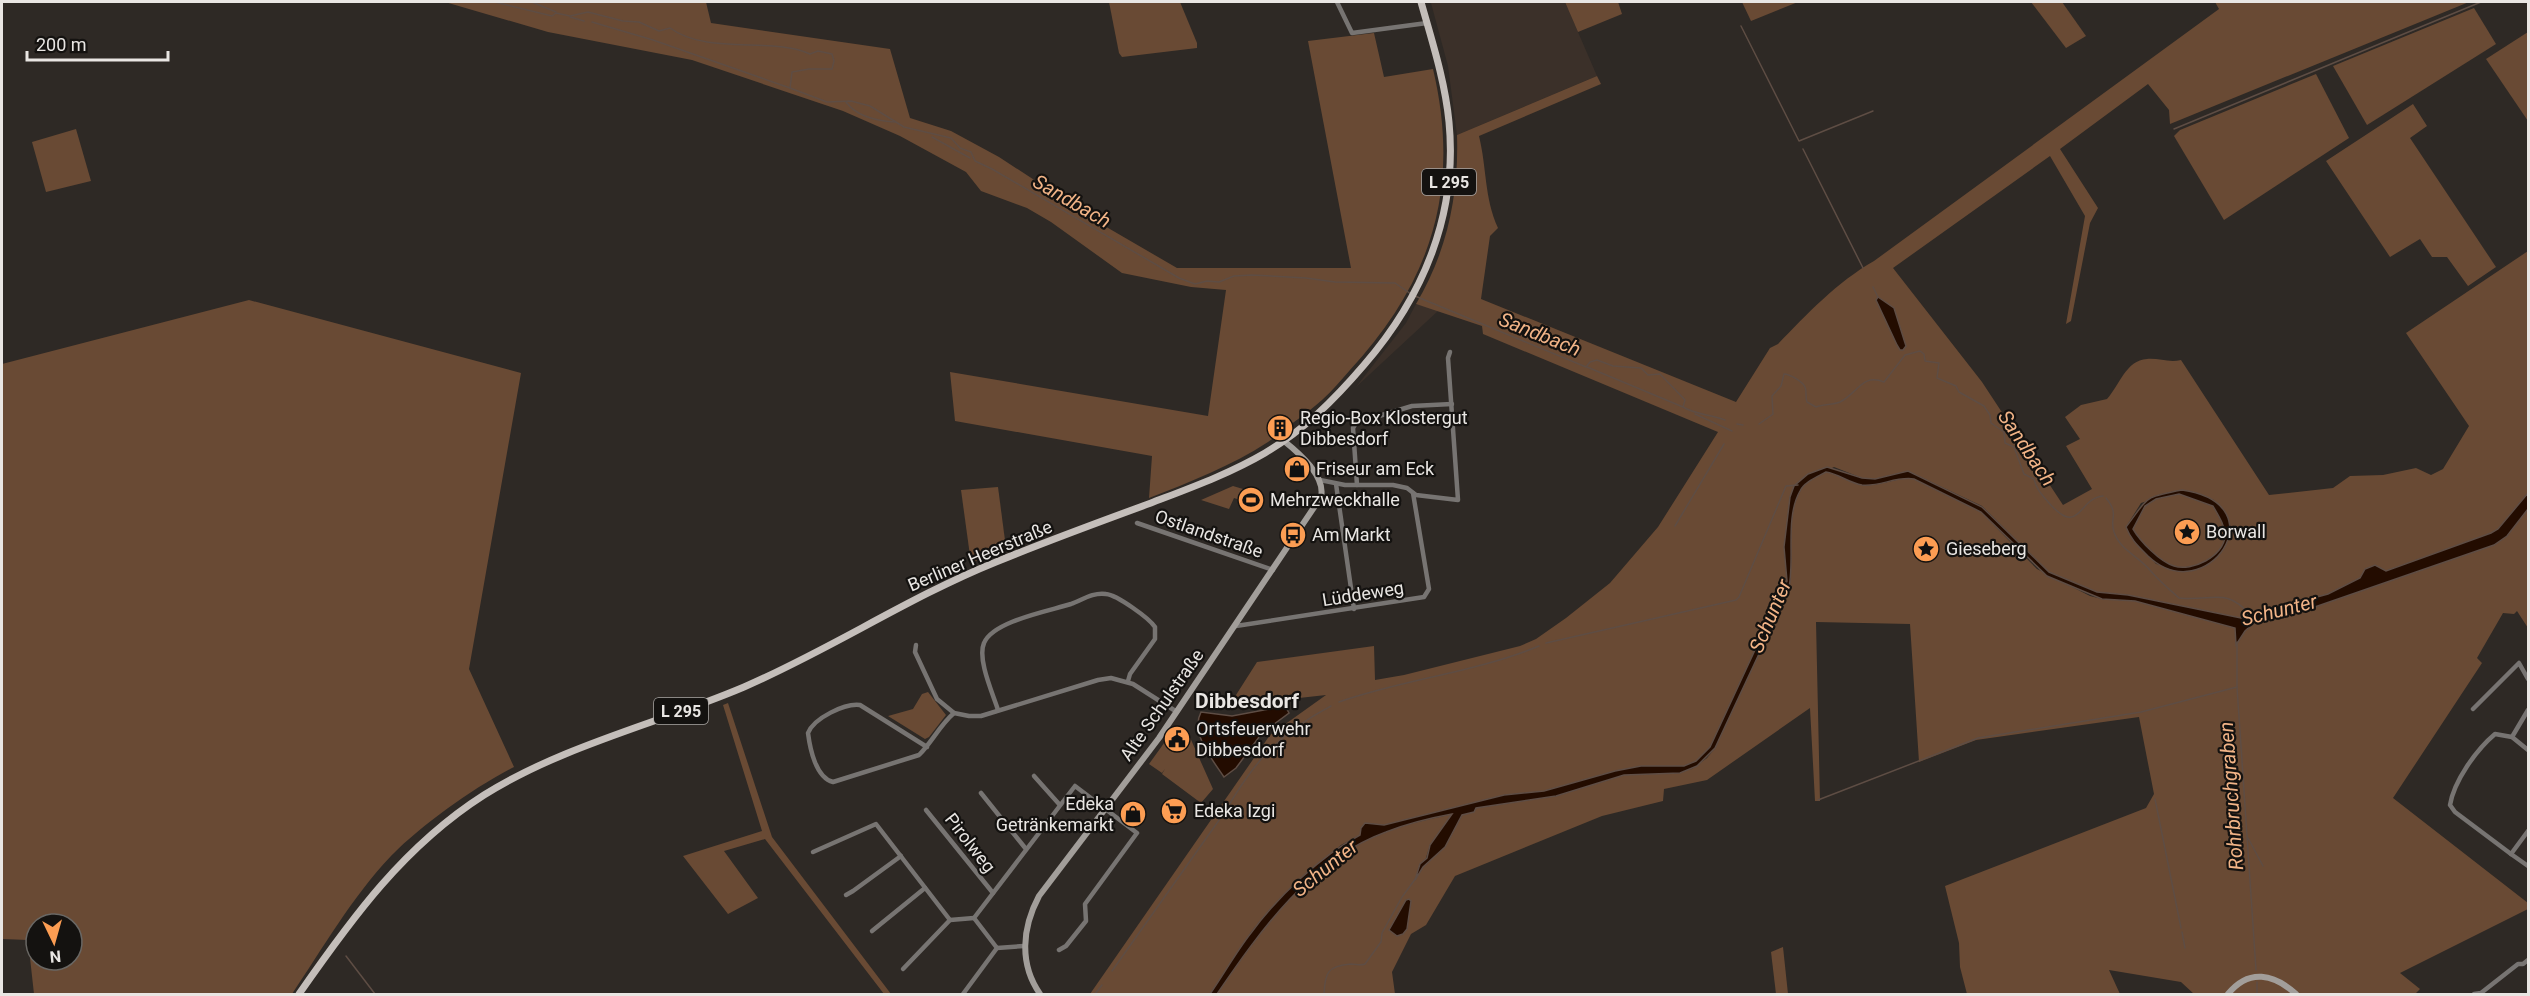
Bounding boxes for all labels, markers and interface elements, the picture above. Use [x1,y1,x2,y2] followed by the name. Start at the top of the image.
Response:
[27,24,168,62] scale bar
[36,34,87,55] text: 200 m
[1029,169,1115,233] water label: Sandbach
[1422,169,1476,195] road number: L 295
[1496,307,1584,361] water label: Sandbach
[1993,406,2061,490] water label: Sandbach
[1300,407,1468,449] place label: Regio-Box Klostergut Dibbesdorf
[1265,413,1295,443] building icon: Regio-Box Klostergut Dibbesdorf
[1282,454,1312,484] shop icon: Friseur am Eck
[1316,458,1435,479] place label: Friseur am Eck
[1236,485,1266,515] sports icon: Mehrzweckhalle
[1270,489,1400,510] place label: Mehrzweckhalle
[1152,505,1266,562] street label: Ostlandstraße
[905,516,1055,595] street label: Berliner Heerstraße
[2172,517,2202,547] place icon: Borwall
[1278,520,1308,550] bus stop icon: Am Markt
[2206,521,2266,542] place label: Borwall
[1312,524,1391,545] place label: Am Markt
[1911,534,1941,564] place icon: Gieseberg
[1946,538,2027,559] place label: Gieseberg
[1744,575,1797,656] water label: Schunter
[1321,577,1405,610] street label: Lüddeweg
[2239,589,2321,631] water label: Schunter
[1115,645,1208,765] street label: Alte Schulstraße
[1195,689,1299,713] district label: Dibbesdorf
[654,698,708,724] road number: L 295
[1196,718,1311,760] place label: Ortsfeuerwehr Dibbesdorf
[2214,721,2248,871] water label: Rohrbruchgraben
[1162,724,1192,754] public building icon: Ortsfeuerwehr Dibbesdorf
[996,793,1114,835] place label: Edeka Getränkemarkt
[1159,796,1189,826] supermarket icon: Edeka Izgi
[1118,799,1148,829] shop icon: Edeka Getränkemarkt
[1194,800,1275,821] place label: Edeka Izgi
[941,809,1000,877] street label: Pirolweg
[1288,834,1364,902] water label: Schunter
[24,912,84,972] north arrow
[49,946,62,966] text: N

